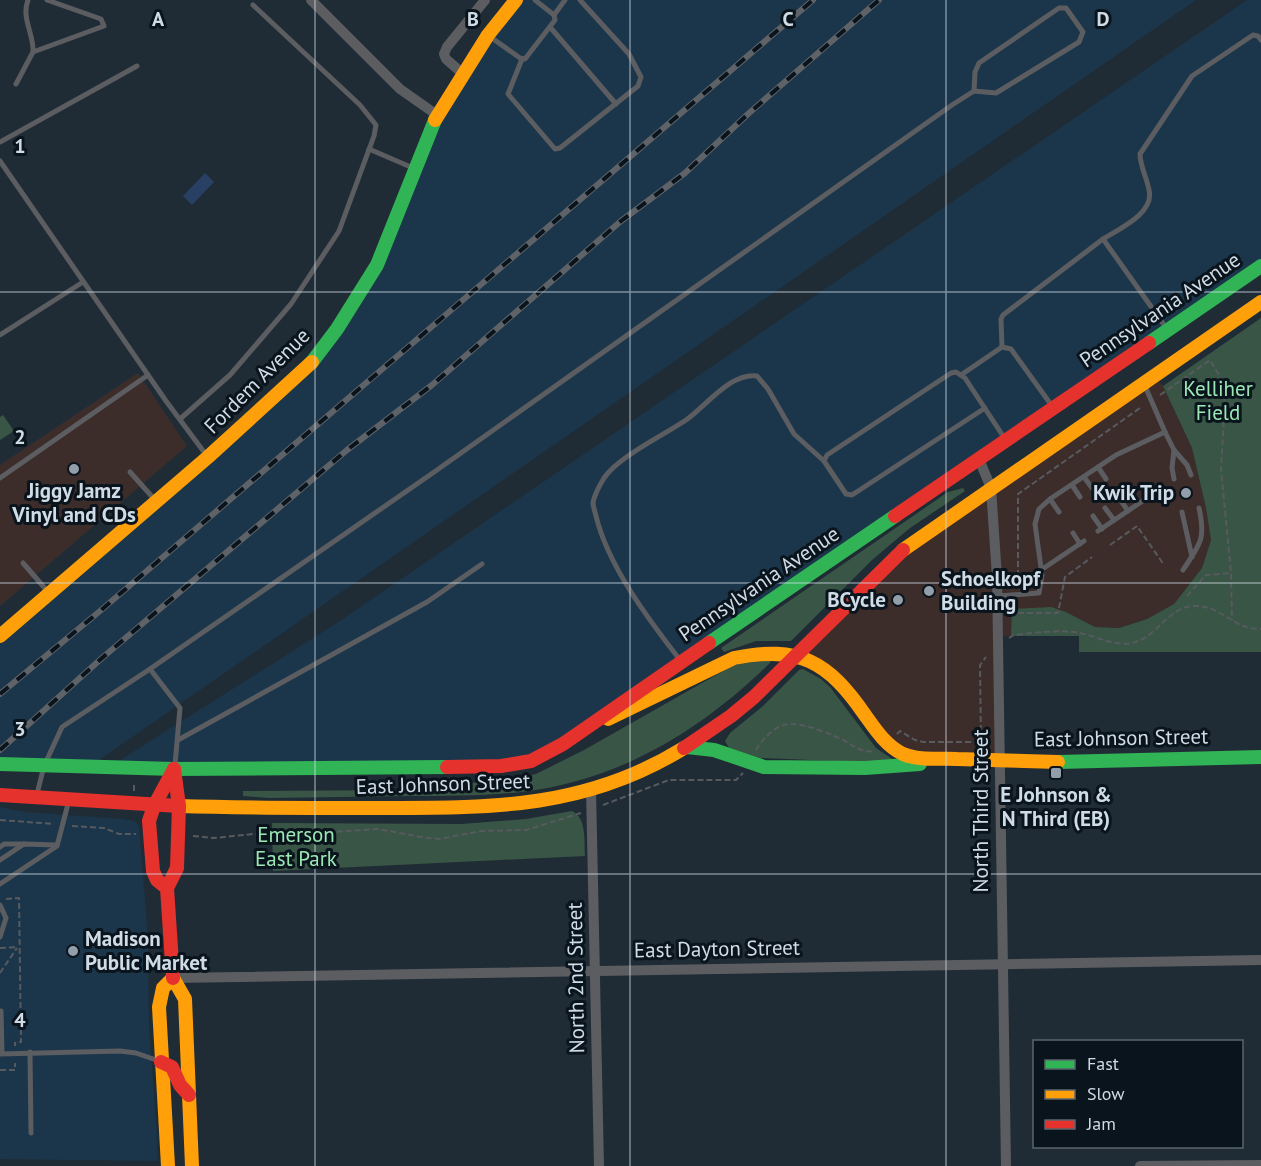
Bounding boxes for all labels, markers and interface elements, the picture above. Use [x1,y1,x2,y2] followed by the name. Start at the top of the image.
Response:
[152,6,165,32] text: A
[467,6,479,32] text: B
[782,6,794,32] text: C
[1097,6,1110,32] text: D
[14,133,26,159] text: 1
[1074,246,1245,373] street label: Pennsylvania Avenue
[198,322,315,439] street label: Fordem Avenue
[1183,375,1253,426] park label: Kelliher Field
[14,424,26,450] text: 2
[67,462,81,476] marker: Jiggy Jamz Vinyl and CDs
[11,477,136,528] place label: Jiggy Jamz Vinyl and CDs
[1093,479,1174,506] place label: Kwik Trip
[1179,486,1193,500] marker: Kwik Trip
[673,520,844,647] street label: Pennsylvania Avenue
[941,565,1041,616] place label: Schoelkopf Building
[922,584,936,598] marker: Schoelkopf Building
[827,586,886,613] place label: BCycle
[891,593,905,607] marker: BCycle
[14,716,26,742] text: 3
[1034,722,1208,753] street label: East Johnson Street
[967,729,994,893] street label: North Third Street
[1049,766,1063,780] marker: E Johnson & N Third (EB)
[355,767,531,800] street label: East Johnson Street
[1000,781,1112,832] place label: E Johnson & N Third (EB)
[255,821,337,872] park label: Emerson East Park
[561,902,590,1054] street label: North 2nd Street
[85,925,208,976] place label: Madison Public Market
[634,934,800,963] street label: East Dayton Street
[66,944,80,958] marker: Madison Public Market
[14,1007,26,1033] text: 4
[1033,1040,1243,1148] legend
[1087,1052,1119,1075] text: Fast
[1087,1082,1125,1105] text: Slow
[1086,1112,1116,1135] text: Jam

